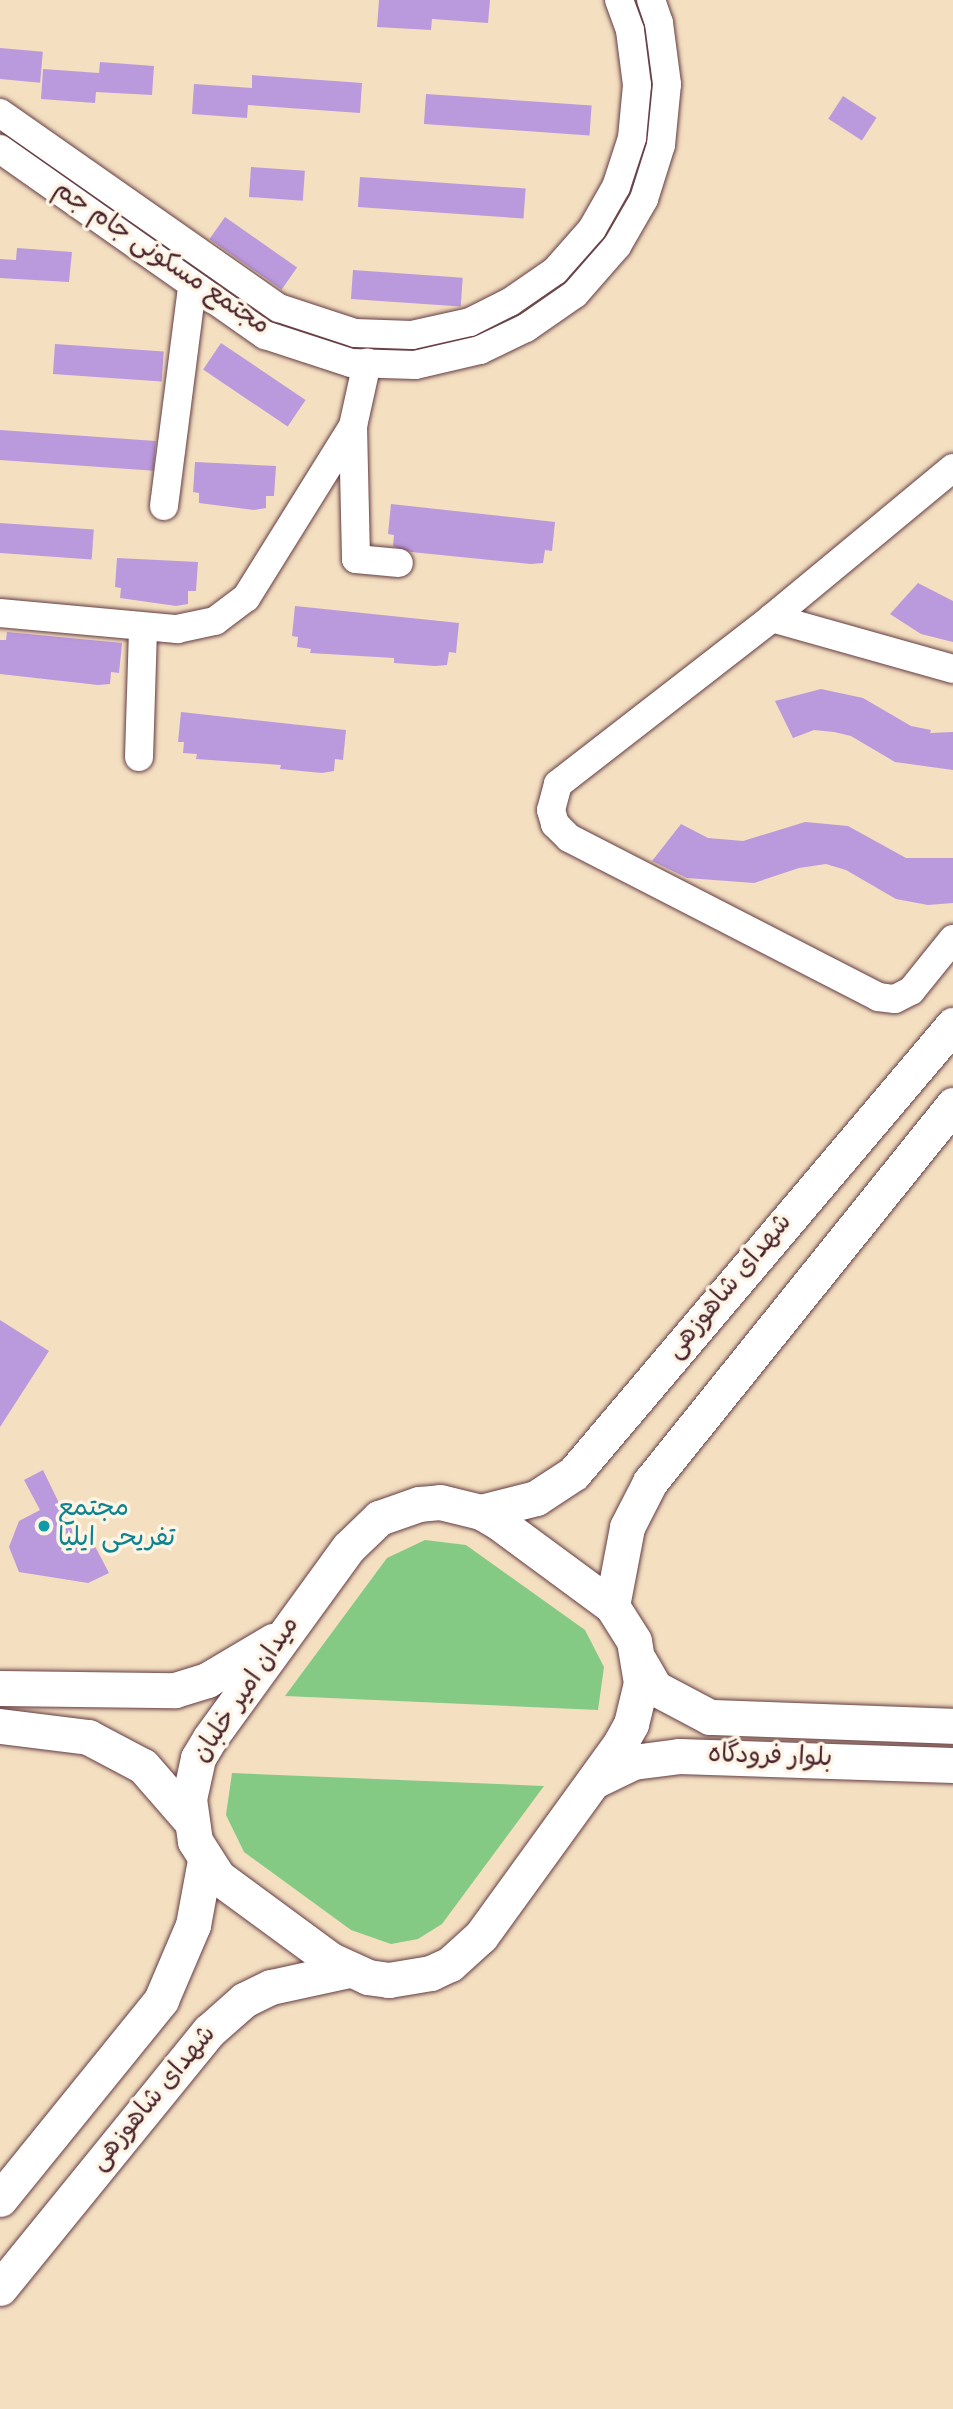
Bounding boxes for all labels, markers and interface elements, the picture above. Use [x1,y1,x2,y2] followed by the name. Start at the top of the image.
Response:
[46,176,274,344] street label: مجتمع مسکونی جام جم
[661,1209,801,1367] street label: شهدای شاهوزهی
[58,1495,175,1556] place label: مجتمع تفریحی ایلیا
[36,1518,52,1534] marker: مجتمع تفریحی ایلیا
[188,1612,308,1770] street label: میدان امیر خلبان
[707,1741,833,1777] street label: بلوار فرودگاه
[85,2021,225,2179] street label: شهدای شاهوزهی

